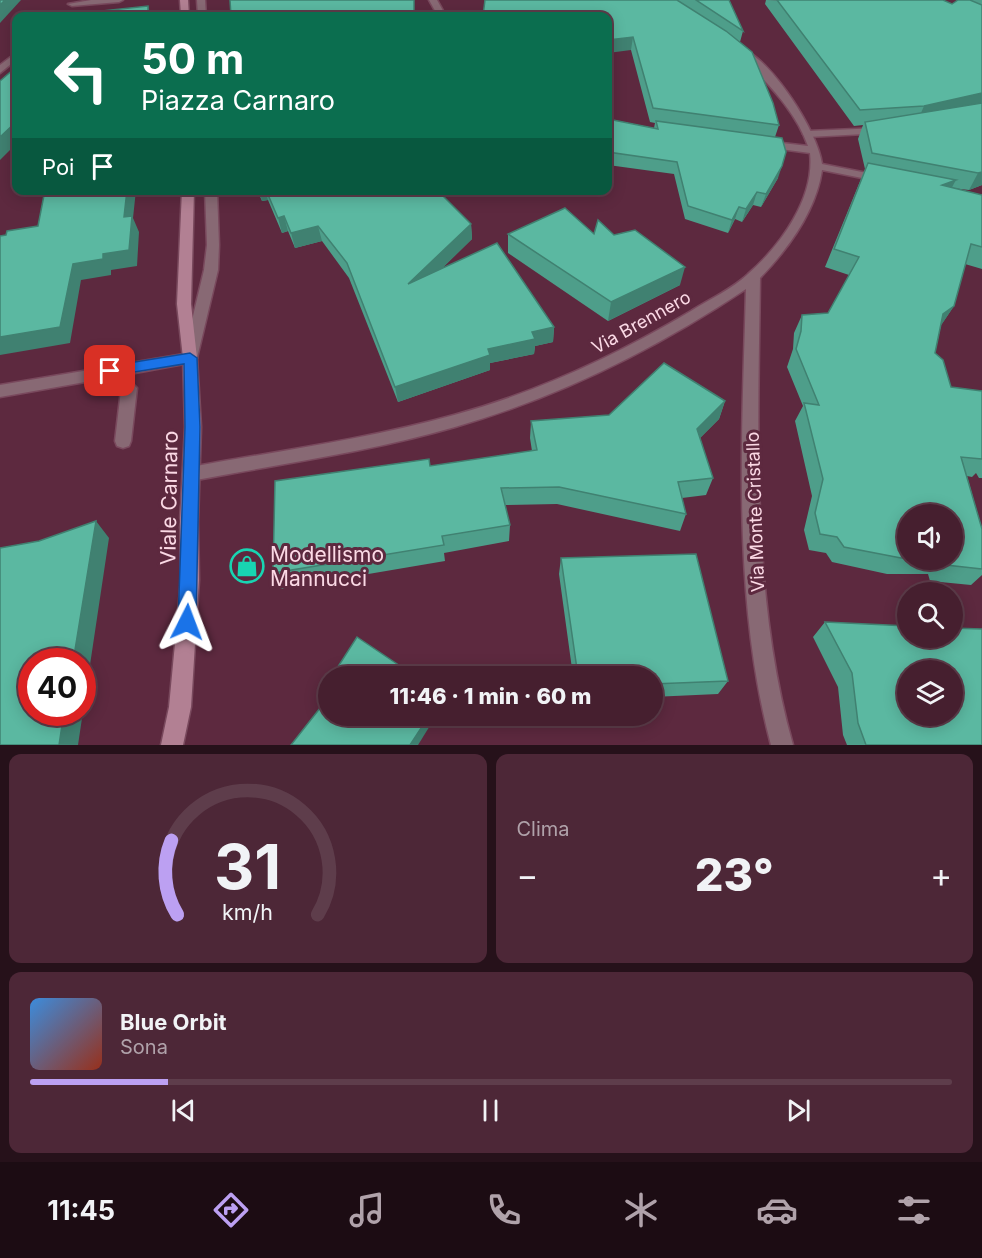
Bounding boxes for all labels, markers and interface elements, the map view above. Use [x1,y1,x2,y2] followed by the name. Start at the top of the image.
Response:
[141,33,244,84] text: 50 m
[42,36,120,114] icon: left
[141,84,335,117] text: Piazza Carnaro
[86,150,119,183] icon: arrive
[42,154,74,180] text: Poi
[588,286,694,358] street label: Via Brennero
[84,345,135,396] pin
[93,354,126,387] icon: arrive
[155,431,183,565] street label: Viale Carnaro
[742,431,768,593] street label: Via Monte Cristallo
[897,504,963,726] map controls
[897,504,963,570] button: sound
[270,542,384,591] place label: Modellismo Mannucci
[229,548,265,584] shop icon: Modellismo Mannucci
[897,582,963,648] button: search
[155,590,219,654] position arrow
[18,648,96,726] speed limit sign: 40
[897,660,963,726] button: layers
[390,683,591,709] text: 11:46 · 1 min · 60 m
[517,817,570,841] text: Clima
[214,829,281,904] text: 31
[695,847,774,902] text: 23°
[517,855,538,895] text: −
[930,855,952,895] text: +
[222,900,273,926] text: km/h
[120,1009,227,1035] text: Blue Orbit
[120,1035,168,1059] text: Sona
[167,1094,200,1127] icon: previous
[474,1094,507,1127] icon: pause
[782,1094,815,1127] icon: next
[210,1189,252,1231] icon: directions
[346,1189,388,1231] icon: music
[483,1189,525,1231] icon: phone
[620,1189,662,1231] icon: climate
[756,1189,798,1231] icon: car
[893,1189,935,1231] icon: filters
[47,1194,115,1227] text: 11:45

